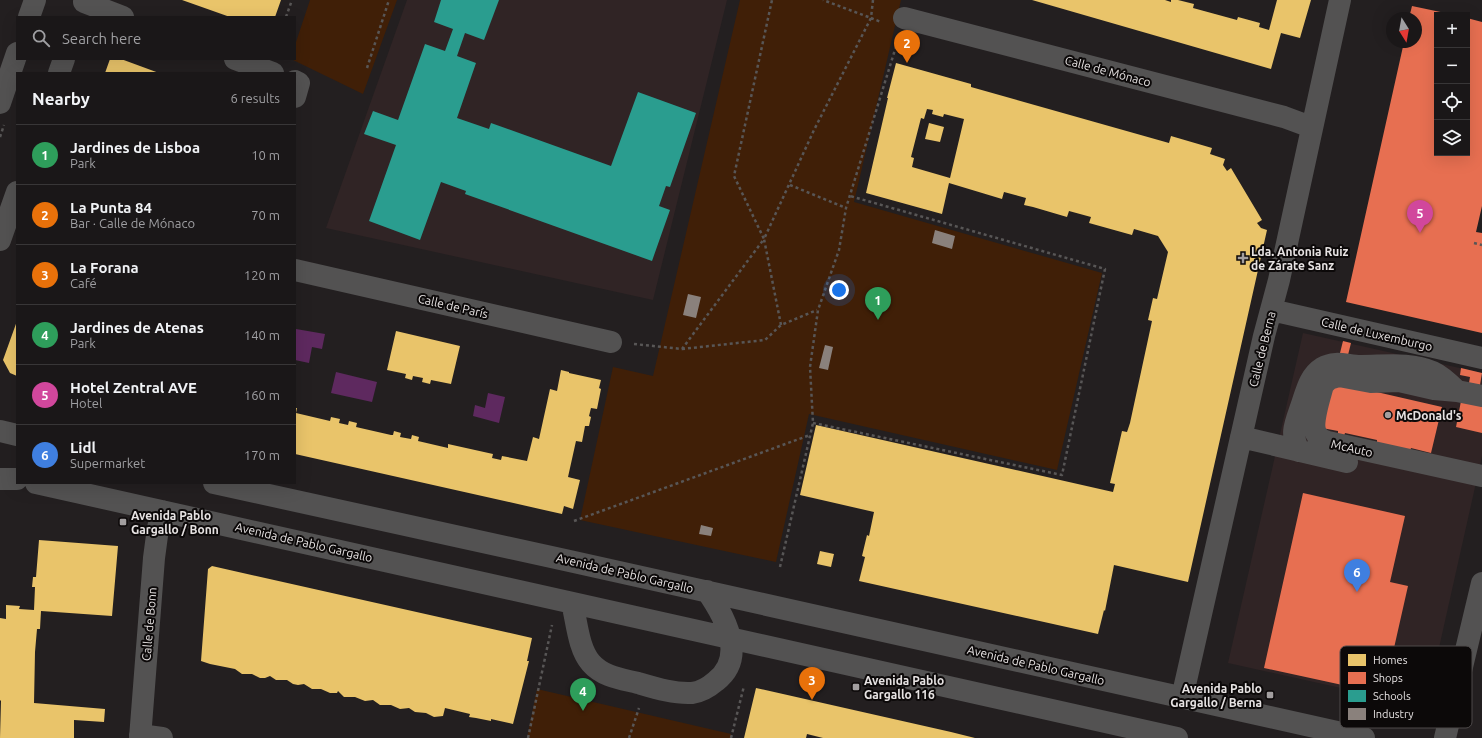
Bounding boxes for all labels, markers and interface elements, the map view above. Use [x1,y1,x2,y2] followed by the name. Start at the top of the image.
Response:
[1386,12,1422,48] north arrow
[1434,12,1470,156] map controls
[1434,12,1470,48] button: +
[16,16,296,60] search box
[30,27,52,49] icon: search
[62,30,141,47] text: Search here
[894,30,920,63] pin: 2
[1434,48,1470,84] button: −
[1064,53,1152,89] street label: Calle de Mónaco
[1434,84,1470,120] button: locate
[32,89,90,108] text: Nearby
[230,91,280,105] text: 6 results
[1434,120,1470,156] button: layers
[70,139,200,156] text: Jardines de Lisboa
[41,148,49,162] text: 1
[251,148,280,162] text: 10 m
[70,156,96,170] text: Park
[70,199,152,216] text: La Punta 84
[1407,200,1433,233] pin: 5
[41,208,49,222] text: 2
[251,208,280,222] text: 70 m
[70,216,195,230] text: Bar · Calle de Mónaco
[1251,245,1349,272] place label: Lda. Antonia Ruiz de Zárate Sanz
[1238,253,1248,263] marker: Lda. Antonia Ruiz de Zárate Sanz
[70,259,139,276] text: La Forana
[41,268,49,282] text: 3
[244,268,280,282] text: 120 m
[70,276,97,290] text: Café
[829,280,849,300] your location
[865,287,891,320] pin: 1
[417,292,489,320] street label: Calle de París
[1246,310,1278,388] street label: Calle de Berna
[1320,315,1434,353] street label: Calle de Luxemburgo
[70,319,204,336] text: Jardines de Atenas
[41,328,49,342] text: 4
[244,328,280,342] text: 140 m
[70,336,96,350] text: Park
[70,379,197,396] text: Hotel Zentral AVE
[41,388,49,402] text: 5
[244,388,280,402] text: 160 m
[70,396,102,410] text: Hotel
[1396,409,1462,422] place label: McDonald's
[1383,410,1393,420] marker: McDonald's
[1330,437,1374,459] street label: McAuto
[70,439,96,456] text: Lidl
[41,448,49,462] text: 6
[244,448,280,462] text: 170 m
[70,456,145,470] text: Supermarket
[131,509,219,536] place label: Avenida Pablo Gargallo / Bonn
[118,517,128,527] marker: Avenida Pablo Gargallo / Bonn
[234,520,374,564] street label: Avenida de Pablo Gargallo
[555,551,695,595] street label: Avenida de Pablo Gargallo
[1344,559,1370,592] pin: 6
[139,587,159,661] street label: Calle de Bonn
[966,643,1106,687] street label: Avenida de Pablo Gargallo
[1340,646,1472,728] legend
[1373,654,1408,666] text: Homes
[799,667,825,700] pin: 3
[1373,672,1403,684] text: Shops
[864,674,944,701] place label: Avenida Pablo Gargallo 116
[570,678,596,711] pin: 4
[851,682,861,692] marker: Avenida Pablo Gargallo 116
[1170,682,1262,709] place label: Avenida Pablo Gargallo / Berna
[1265,690,1275,700] marker: Avenida Pablo Gargallo / Berna
[1373,690,1411,702] text: Schools
[1373,708,1414,720] text: Industry

